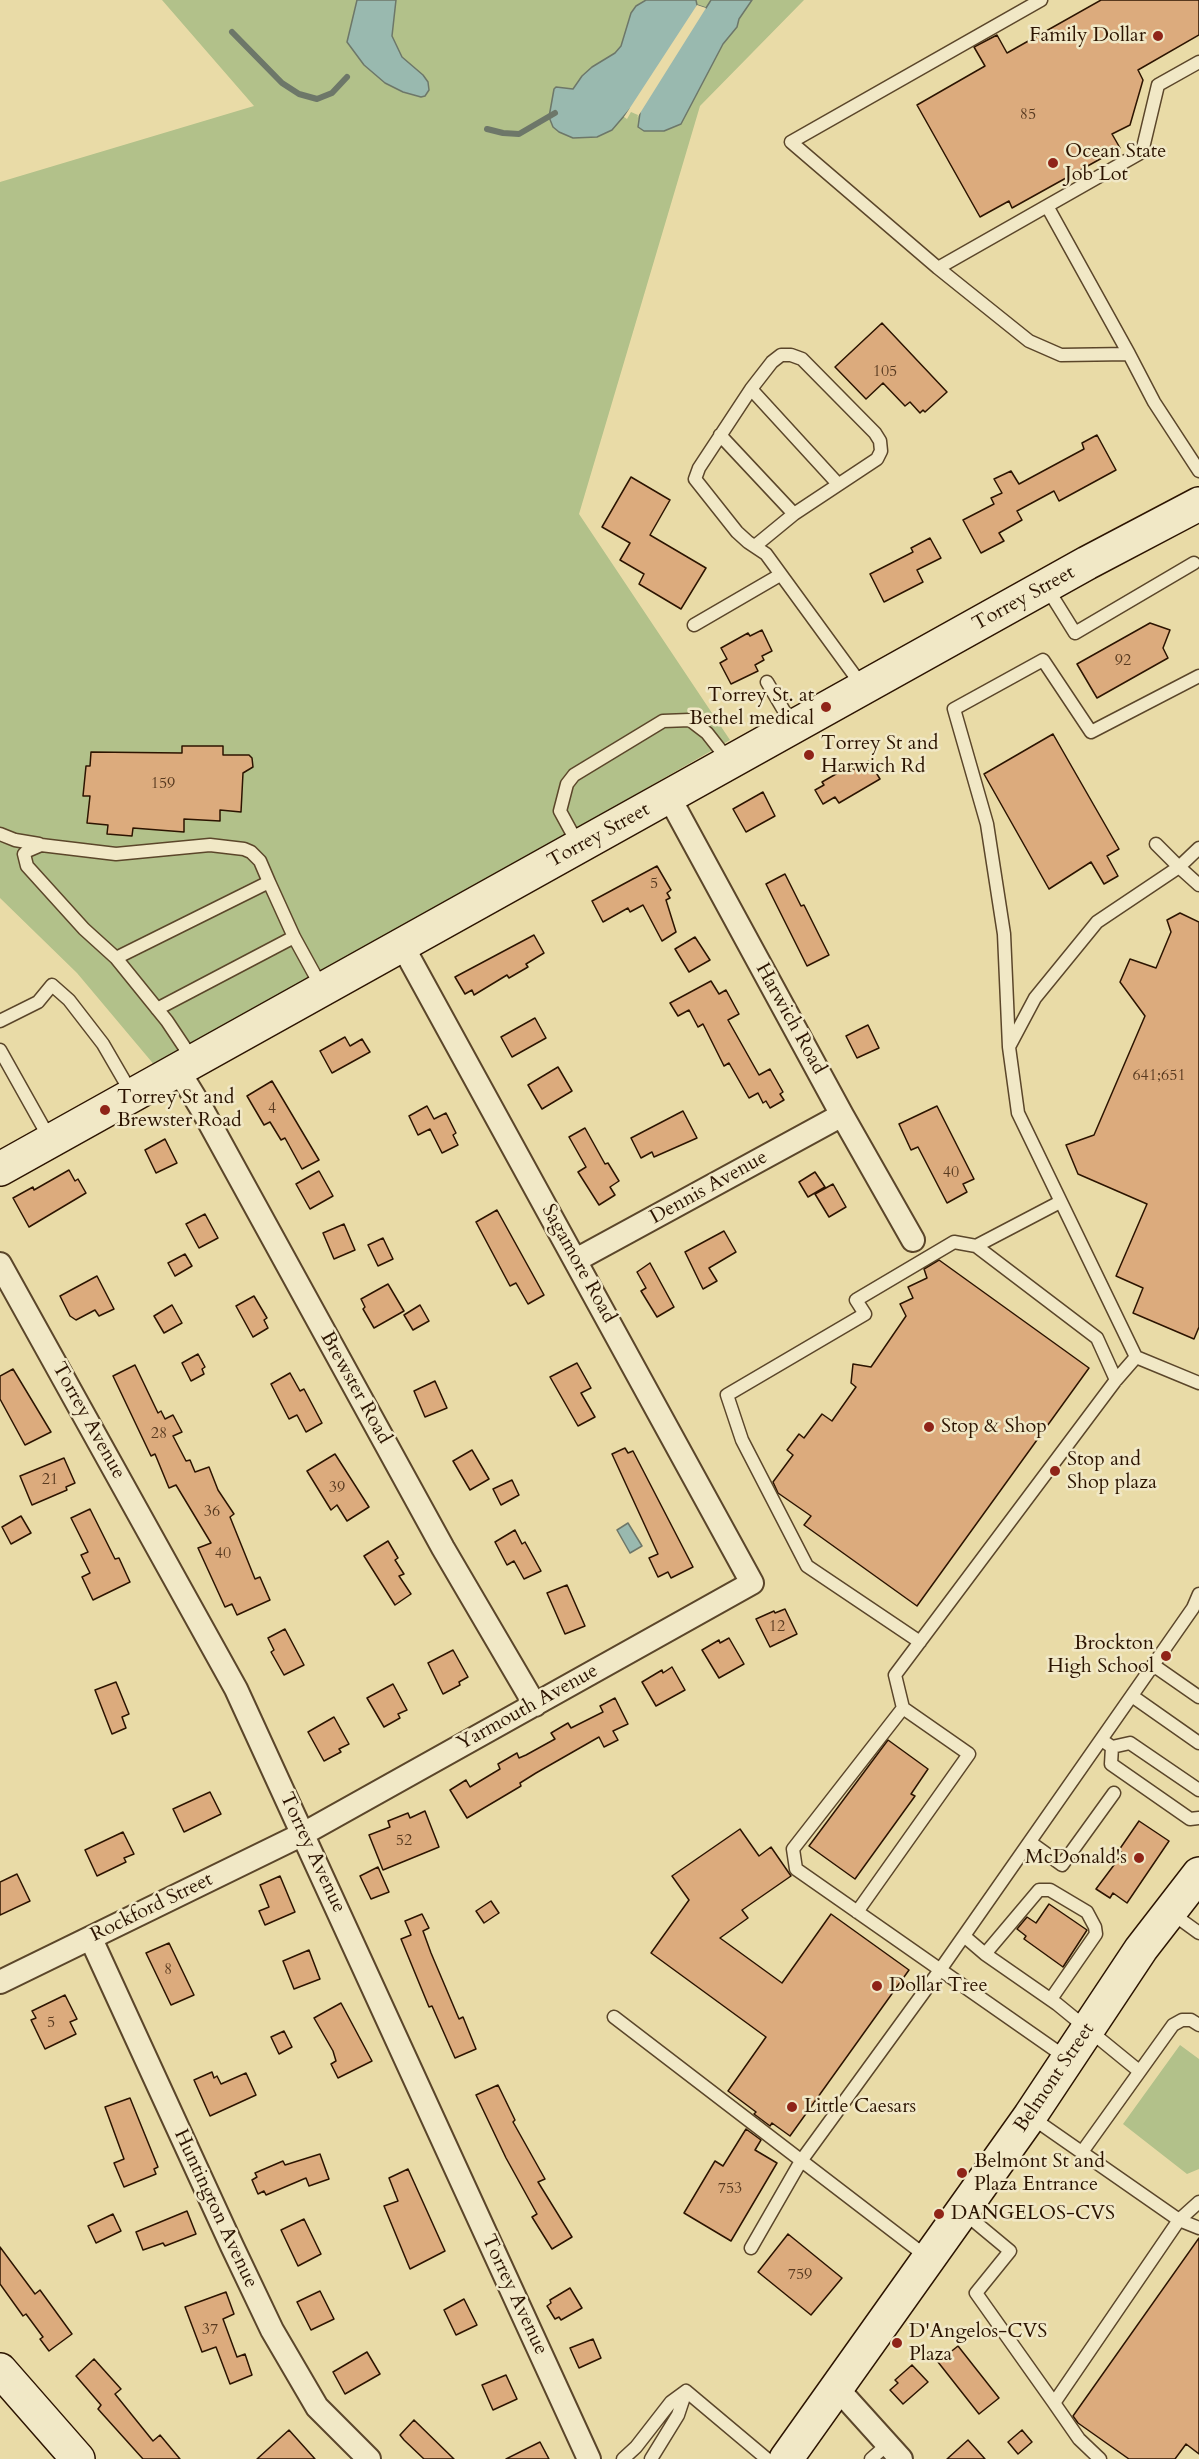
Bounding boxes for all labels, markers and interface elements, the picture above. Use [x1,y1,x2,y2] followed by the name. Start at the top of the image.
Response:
[1029,24,1146,48] place label: Family Dollar
[1151,29,1165,43] marker: Family Dollar
[1020,105,1036,125] house number: 85
[1065,140,1166,187] place label: Ocean State Job Lot
[1046,156,1060,170] marker: Ocean State Job Lot
[873,362,897,382] house number: 105
[969,561,1079,637] street label: Torrey Street
[1115,651,1131,671] house number: 92
[689,684,814,731] place label: Torrey St. at Bethel medical
[819,700,833,714] marker: Torrey St. at Bethel medical
[821,732,938,779] place label: Torrey St and Harwich Rd
[802,748,816,762] marker: Torrey St and Harwich Rd
[151,774,175,794] house number: 159
[544,798,654,874] street label: Torrey Street
[650,874,658,894] house number: 5
[750,959,830,1079] street label: Harwich Road
[1132,1066,1186,1086] house number: 641;651
[117,1086,242,1133] place label: Torrey St and Brewster Road
[268,1099,276,1119] house number: 4
[98,1103,112,1117] marker: Torrey St and Brewster Road
[646,1146,772,1230] street label: Dennis Avenue
[943,1163,959,1183] house number: 40
[536,1200,620,1328] street label: Sagamore Road
[314,1328,396,1448] street label: Brewster Road
[46,1358,130,1484] street label: Torrey Avenue
[941,1415,1047,1439] place label: Stop & Shop
[922,1420,936,1434] marker: Stop & Shop
[151,1424,167,1444] house number: 28
[1067,1448,1157,1495] place label: Stop and Shop plaza
[1048,1464,1062,1478] marker: Stop and Shop plaza
[42,1470,58,1490] house number: 21
[329,1478,345,1498] house number: 39
[204,1502,220,1522] house number: 36
[215,1544,231,1564] house number: 40
[769,1617,785,1637] house number: 12
[1047,1632,1154,1679] place label: Brockton High School
[1159,1649,1173,1663] marker: Brockton High School
[453,1659,603,1757] street label: Yarmouth Avenue
[274,1789,350,1917] street label: Torrey Avenue
[396,1831,412,1851] house number: 52
[1025,1846,1127,1870] place label: McDonald's
[1132,1851,1146,1865] marker: McDonald's
[87,1868,217,1948] street label: Rockford Street
[164,1960,172,1980] house number: 8
[889,1974,988,1998] place label: Dollar Tree
[870,1979,884,1993] marker: Dollar Tree
[47,2013,55,2033] house number: 5
[1010,2019,1100,2137] street label: Belmont Street
[804,2095,916,2119] place label: Little Caesars
[785,2100,799,2114] marker: Little Caesars
[168,2126,262,2292] street label: Huntington Avenue
[974,2150,1105,2197] place label: Belmont St and Plaza Entrance
[955,2166,969,2180] marker: Belmont St and Plaza Entrance
[718,2179,742,2199] house number: 753
[951,2202,1115,2226] place label: DANGELOS-CVS
[932,2207,946,2221] marker: DANGELOS-CVS
[476,2231,552,2359] street label: Torrey Avenue
[788,2265,812,2285] house number: 759
[202,2320,218,2340] house number: 37
[909,2320,1047,2367] place label: D'Angelos-CVS Plaza
[890,2336,904,2350] marker: D'Angelos-CVS Plaza

